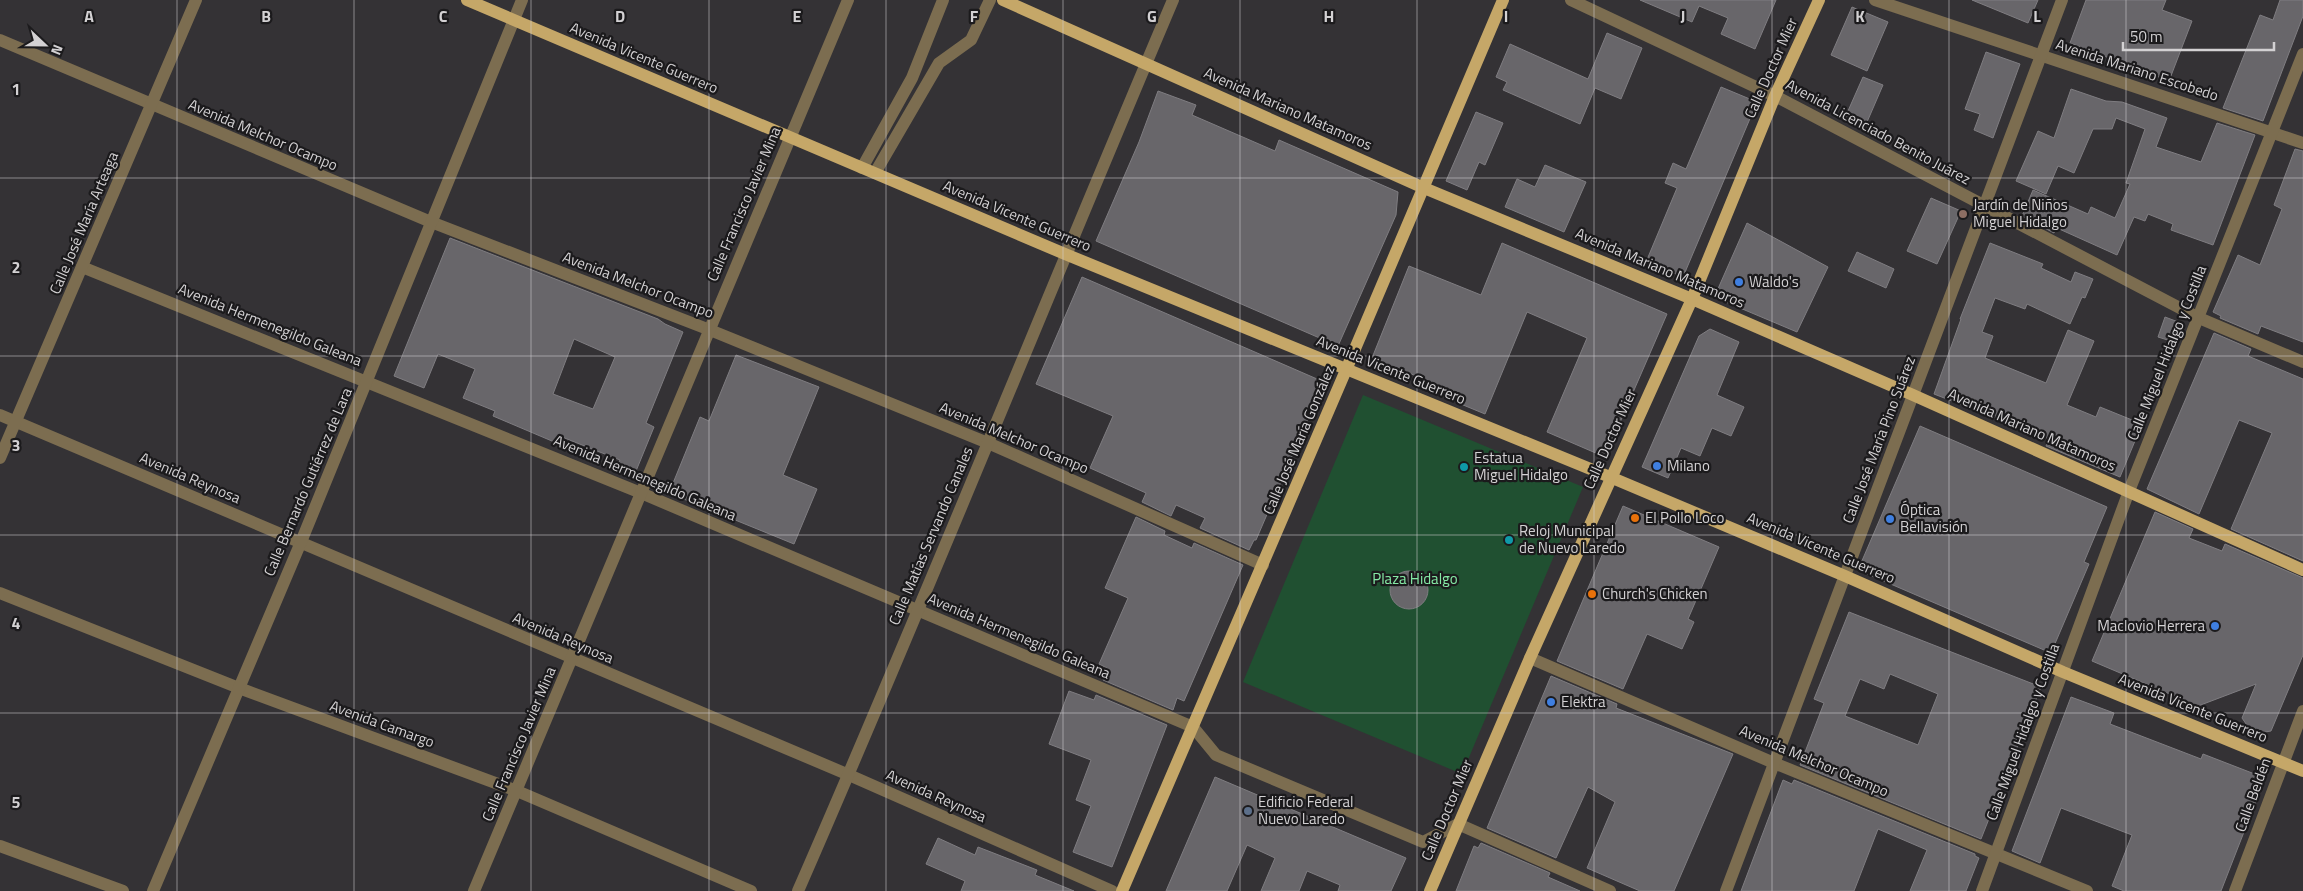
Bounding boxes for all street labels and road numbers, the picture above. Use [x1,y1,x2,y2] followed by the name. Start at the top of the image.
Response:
[1738,14,1803,122] street label: Calle Doctor Mier
[566,16,722,99] street label: Avenida Vicente Guerrero
[2053,32,2222,107] street label: Avenida Mariano Escobedo
[1200,61,1376,156] street label: Avenida Mariano Matamoros
[1782,73,1975,190] street label: Avenida Licenciado Benito Juárez
[185,93,342,176] street label: Avenida Melchor Ocampo
[701,122,787,285] street label: Calle Francisco Javier Mina
[43,148,124,298] street label: Calle José María Arteaga
[939,174,1095,257] street label: Avenida Vicente Guerrero
[1572,221,1749,314] street label: Avenida Mariano Matamoros
[559,245,717,324] street label: Avenida Melchor Ocampo
[2121,261,2212,444] street label: Calle Miguel Hidalgo y Costilla
[175,277,366,372] street label: Avenida Hermenegildo Galeana
[1313,329,1469,410] street label: Avenida Vicente Guerrero
[1836,353,1921,527] street label: Calle José María Pino Suárez
[1257,361,1341,518] street label: Calle José María González
[1944,382,2120,477] street label: Avenida Mariano Matamoros
[257,384,358,580] street label: Calle Bernardo Gutiérrez de Lara
[1577,385,1642,493] street label: Calle Doctor Mier
[936,396,1093,479] street label: Avenida Melchor Ocampo
[550,429,741,527] street label: Avenida Hermenegildo Galeana
[882,443,979,629] street label: Calle Matías Servando Canales
[136,446,245,509] street label: Avenida Reynosa
[1743,506,1899,589] street label: Avenida Vicente Guerrero
[924,587,1115,685] street label: Avenida Hermenegildo Galeana
[509,606,618,669] street label: Avenida Reynosa
[1980,640,2065,824] street label: Calle Miguel Hidalgo y Costilla
[476,662,562,825] street label: Calle Francisco Javier Mina
[2115,667,2271,748] street label: Avenida Vicente Guerrero
[327,694,438,753] street label: Avenida Camargo
[1736,719,1893,802] street label: Avenida Melchor Ocampo
[2228,755,2277,835] street label: Calle Beldén
[1415,756,1478,864] street label: Calle Doctor Mier
[882,763,991,828] street label: Avenida Reynosa

